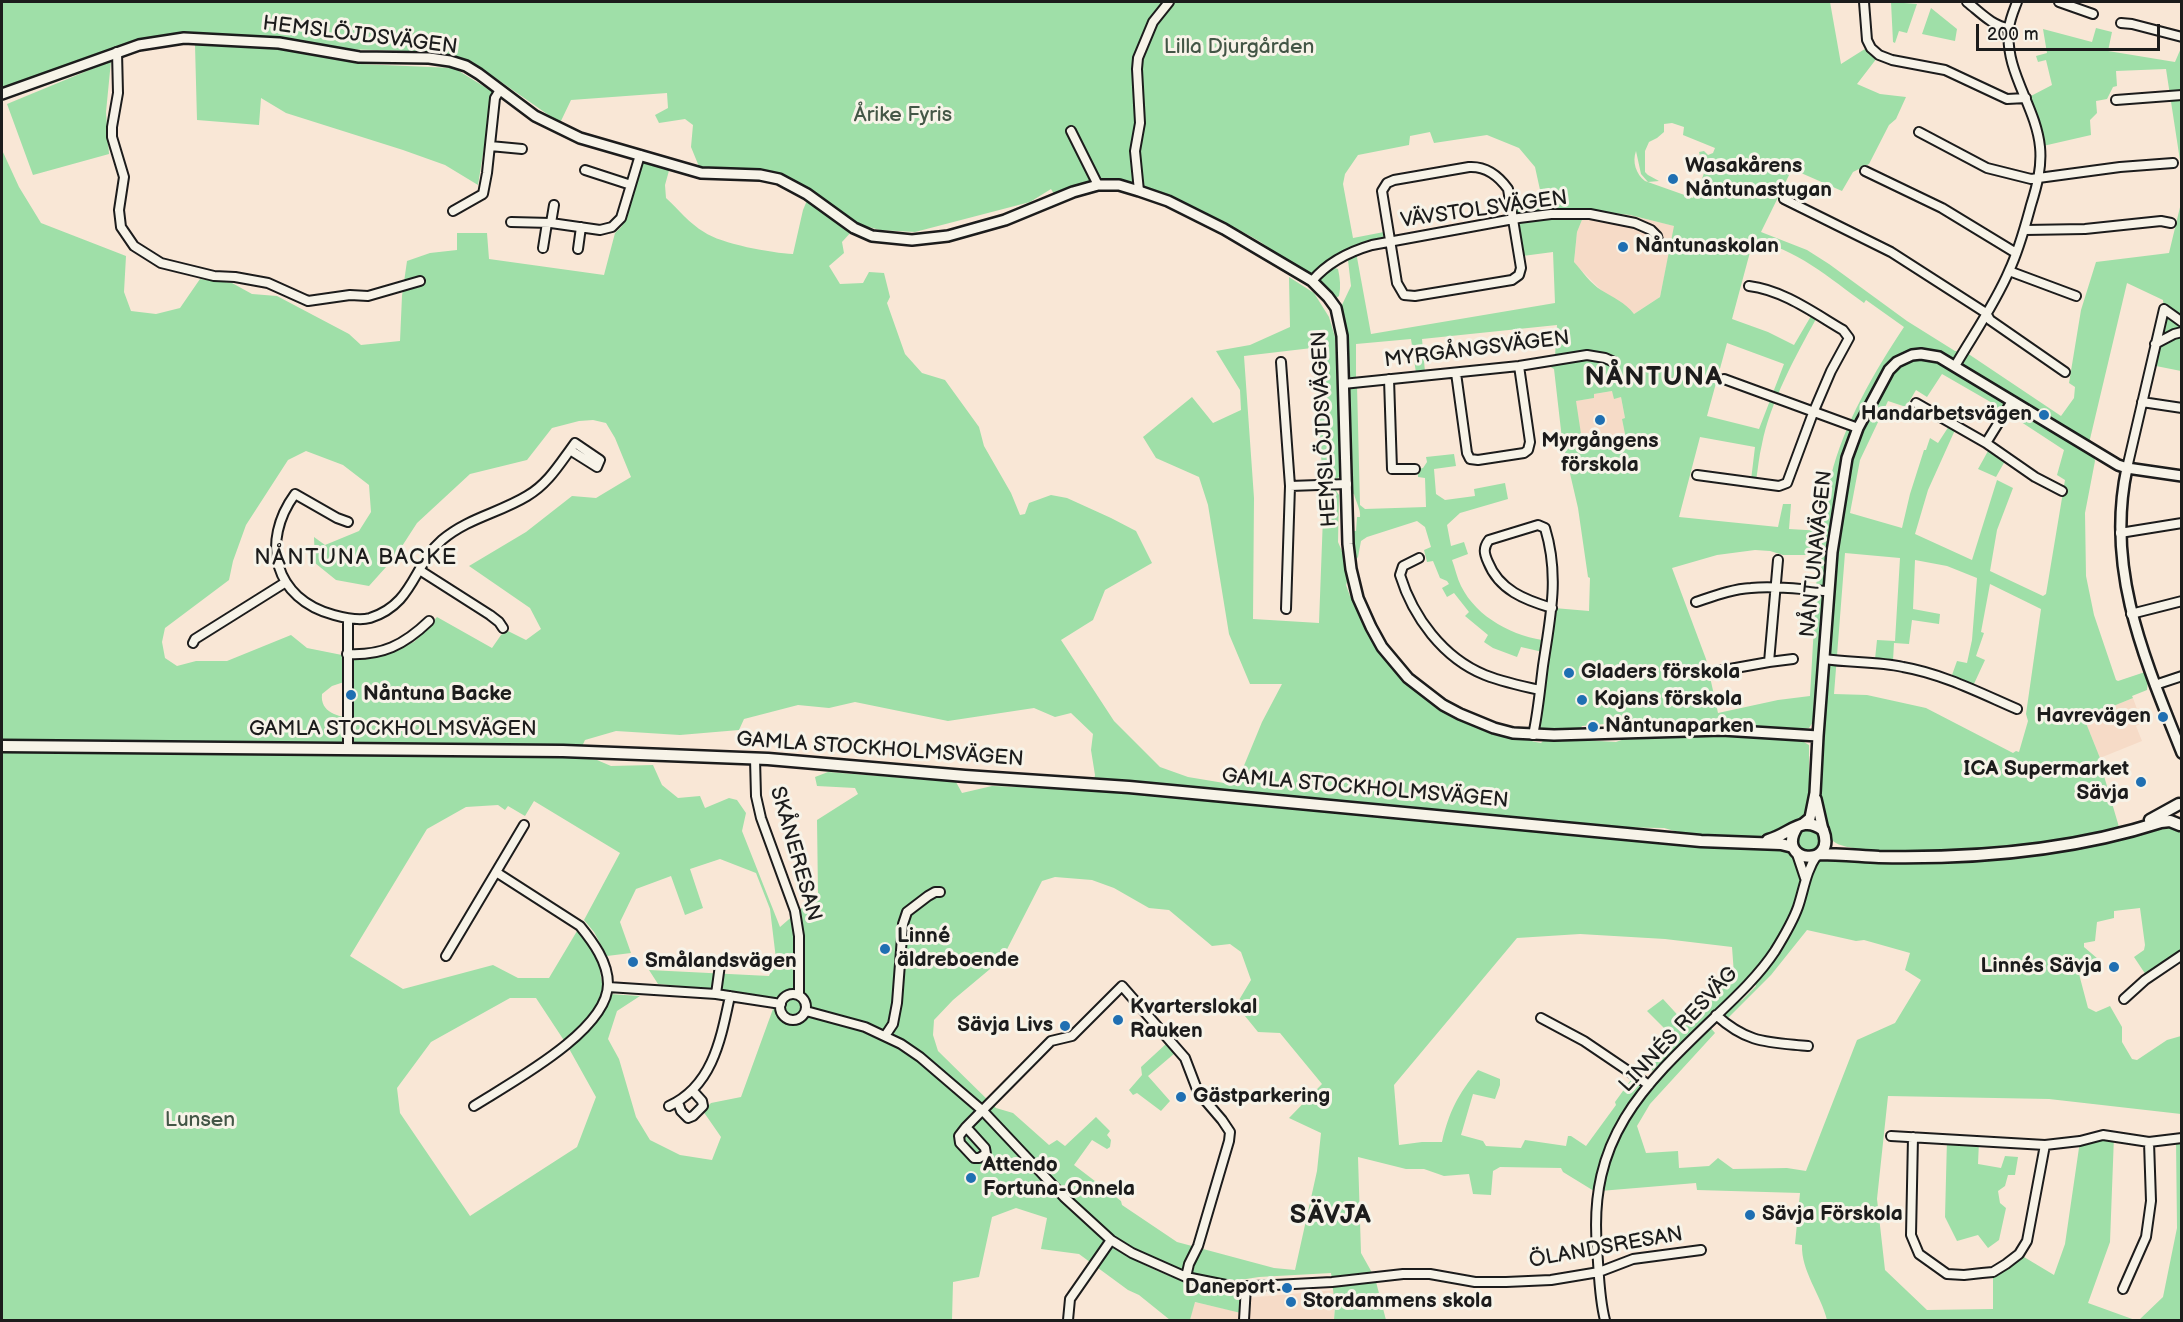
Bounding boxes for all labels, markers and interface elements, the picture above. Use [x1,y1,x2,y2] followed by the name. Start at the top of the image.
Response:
[261,12,459,60] street label: HEMSLÖJDSVÄGEN
[1979,12,2164,50] scale bar
[1987,24,2039,45] text: 200 m
[1164,35,1314,61] park label: Lilla Djurgården
[854,103,952,129] park label: Årike Fyris
[1685,154,1832,204] place label: Wasakårens Nåntunastugan
[1666,172,1680,186] marker: Wasakårens Nåntunastugan
[1399,186,1569,234] street label: VÄVSTOLSVÄGEN
[1635,234,1779,260] place label: Nåntunaskolan
[1616,240,1630,254] marker: Nåntunaskolan
[1383,326,1571,374] street label: MYRGÅNGSVÄGEN
[1307,330,1343,528] street label: HEMSLÖJDSVÄGEN
[1585,362,1723,394] district label: NÅNTUNA
[1861,402,2032,428] place label: Handarbetsvägen
[2037,408,2051,422] marker: Handarbetsvägen
[1593,413,1607,427] marker: Myrgångens förskola
[1541,429,1659,479] place label: Myrgångens förskola
[1796,469,1838,639] street label: NÅNTUNAVÄGEN
[254,545,458,571] district label: NÅNTUNA BACKE
[1581,660,1740,686] place label: Gladers förskola
[1562,666,1576,680] marker: Gladers förskola
[363,682,512,708] place label: Nåntuna Backe
[1594,687,1742,713] place label: Kojans förskola
[344,688,358,702] marker: Nåntuna Backe
[1575,693,1589,707] marker: Kojans förskola
[2036,704,2151,730] place label: Havrevägen
[2156,710,2170,724] marker: Havrevägen
[1605,714,1754,740] place label: Nåntunaparken
[249,717,537,743] street label: GAMLA STOCKHOLMSVÄGEN
[1586,720,1600,734] marker: Nåntunaparken
[736,727,1024,773] street label: GAMLA STOCKHOLMSVÄGEN
[1963,757,2129,807] place label: ICA Supermarket Sävja
[1221,764,1509,814] street label: GAMLA STOCKHOLMSVÄGEN
[2134,775,2148,789] marker: ICA Supermarket Sävja
[764,784,826,924] street label: SKÅNERESAN
[897,924,1019,974] place label: Linné äldreboende
[878,942,892,956] marker: Linné äldreboende
[645,949,797,975] place label: Smålandsvägen
[1980,954,2102,980] place label: Linnés Sävja
[626,955,640,969] marker: Smålandsvägen
[2107,960,2121,974] marker: Linnés Sävja
[1614,962,1744,1098] street label: LINNÉS RESVÄG
[1130,995,1257,1045] place label: Kvarterslokal Rauken
[957,1013,1053,1039] place label: Sävja Livs
[1111,1013,1125,1027] marker: Kvarterslokal Rauken
[1058,1019,1072,1033] marker: Sävja Livs
[1193,1084,1330,1110] place label: Gästparkering
[1174,1090,1188,1104] marker: Gästparkering
[165,1108,235,1134] park label: Lunsen
[983,1153,1135,1203] place label: Attendo Fortuna-Onnela
[964,1171,978,1185] marker: Attendo Fortuna-Onnela
[1290,1200,1372,1232] district label: SÄVJA
[1762,1202,1903,1228] place label: Sävja Förskola
[1743,1208,1757,1222] marker: Sävja Förskola
[1527,1222,1685,1274] street label: ÖLANDSRESAN
[1185,1275,1275,1301] place label: Daneport
[1280,1281,1294,1295] marker: Daneport
[1303,1289,1492,1315] place label: Stordammens skola
[1284,1295,1298,1309] marker: Stordammens skola

